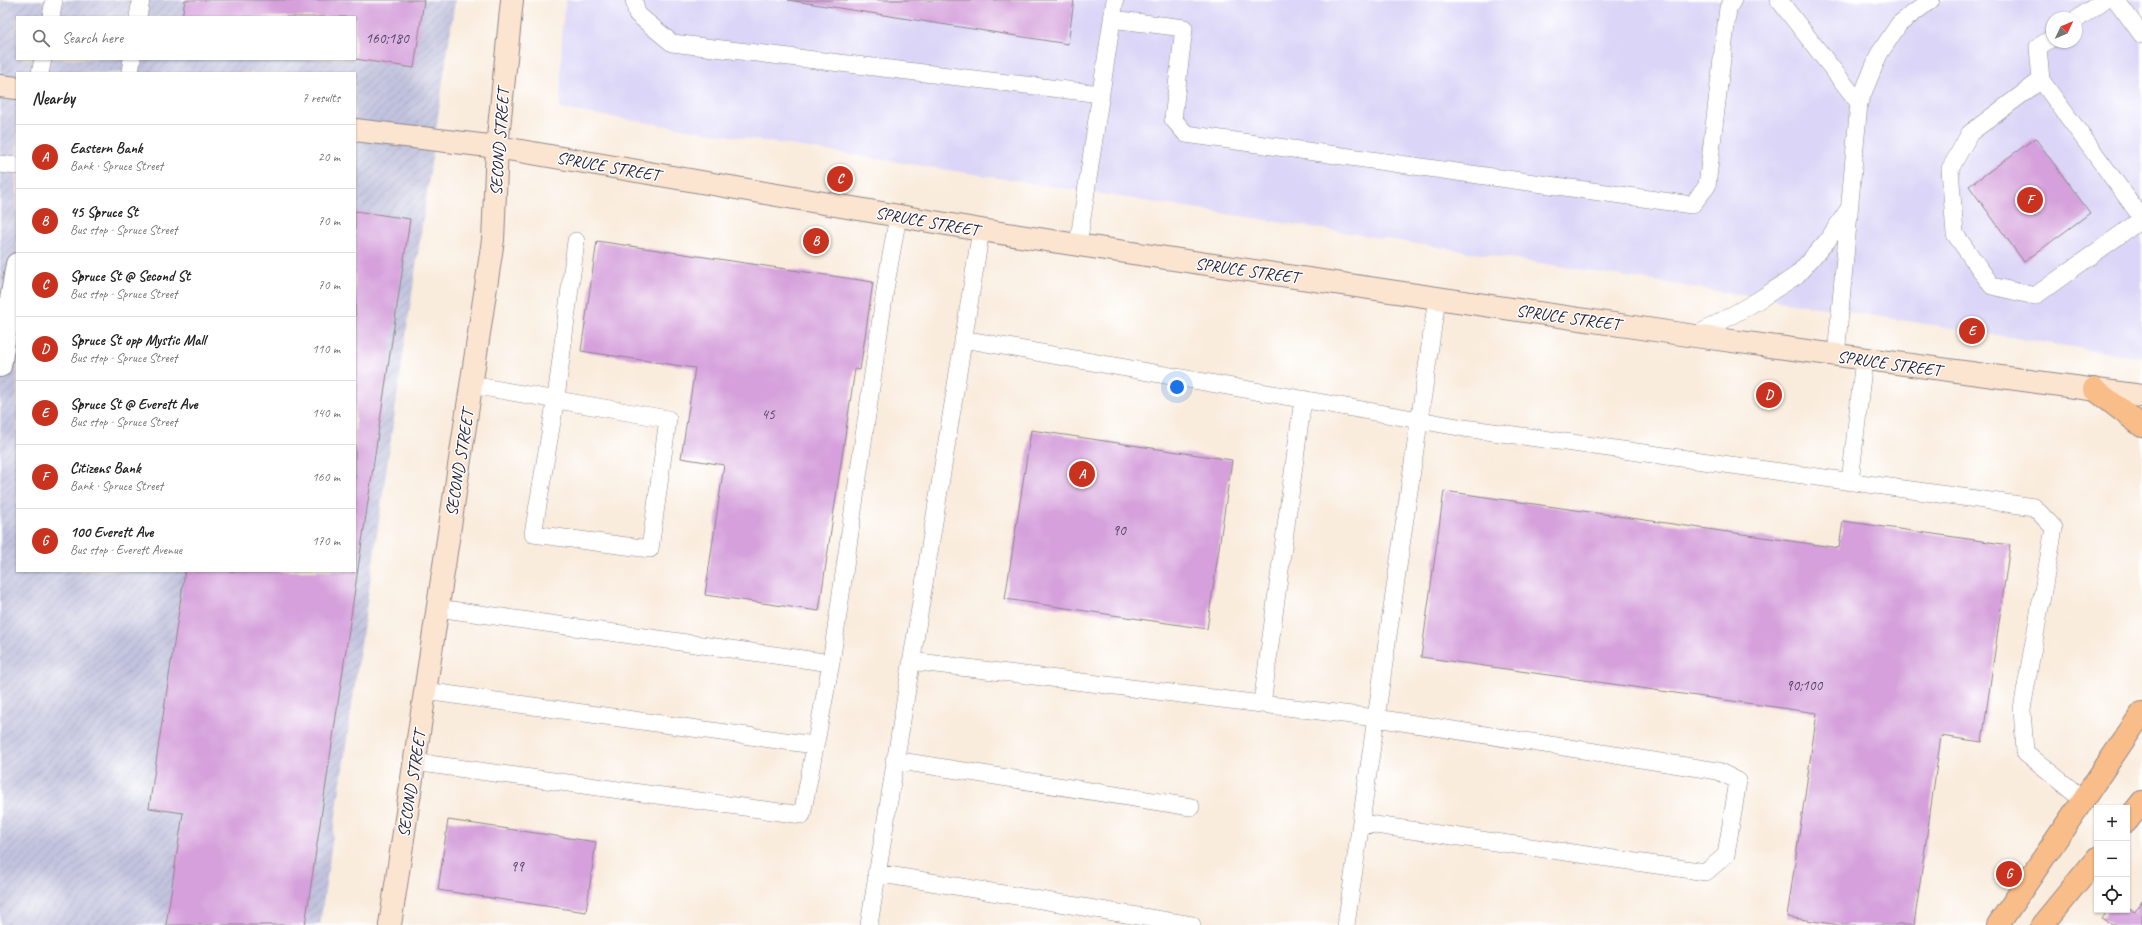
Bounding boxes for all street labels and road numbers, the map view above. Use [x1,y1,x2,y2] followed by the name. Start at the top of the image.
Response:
[485,84,514,196] street label: SECOND STREET
[555,147,665,187] street label: SPRUCE STREET
[874,202,984,242] street label: SPRUCE STREET
[1194,253,1304,289] street label: SPRUCE STREET
[1515,300,1625,336] street label: SPRUCE STREET
[1836,346,1946,382] street label: SPRUCE STREET
[441,404,479,518] street label: SECOND STREET
[393,725,431,839] street label: SECOND STREET

